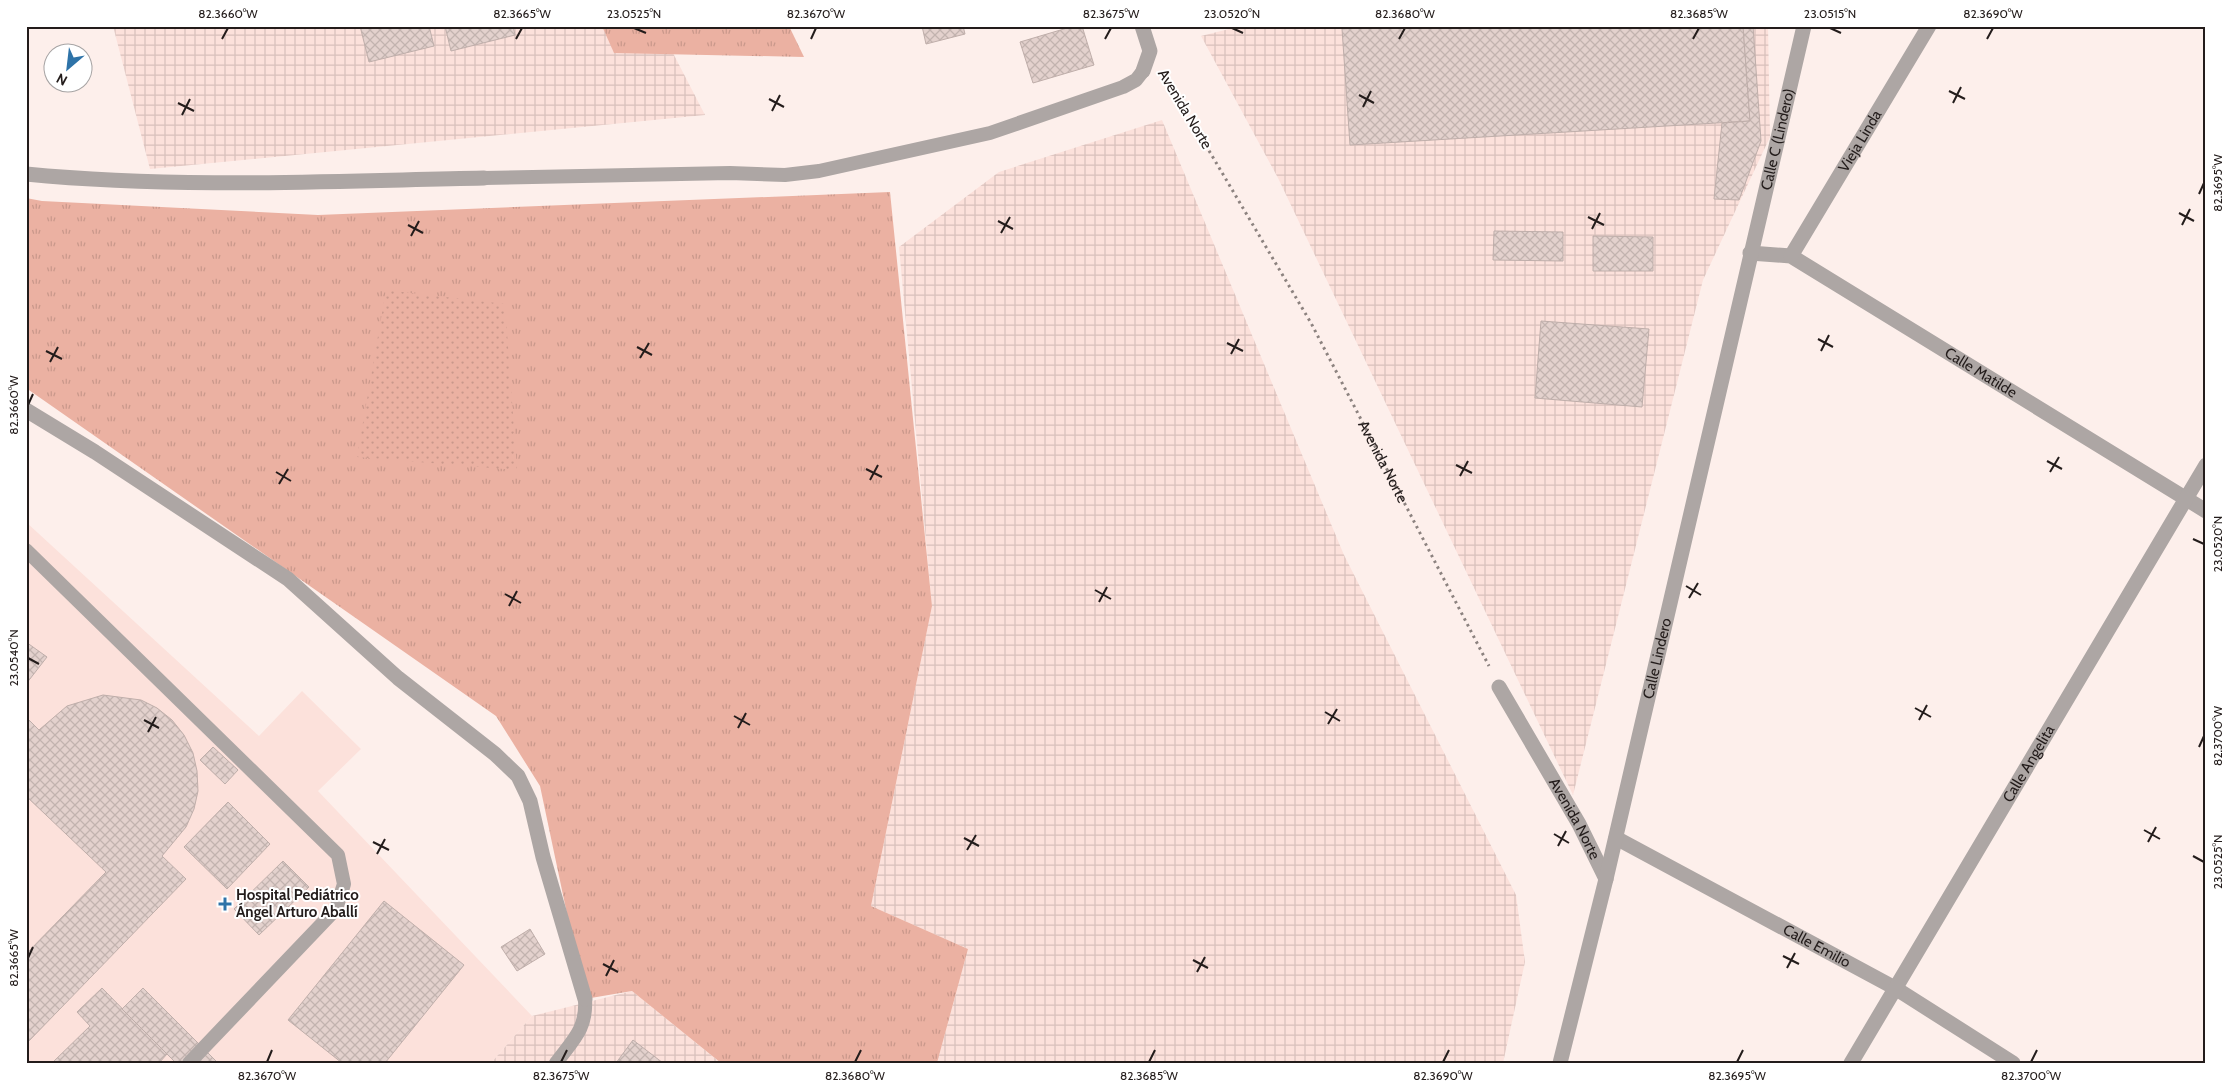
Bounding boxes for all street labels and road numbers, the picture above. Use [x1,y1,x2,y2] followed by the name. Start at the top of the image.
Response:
[1154,66,1216,153] street label: Avenida Norte
[1757,87,1798,192] street label: Calle C (Lindero)
[1834,106,1886,175] street label: Vieja Linda
[1942,344,2021,402] street label: Calle Matilde
[1354,418,1412,506] street label: Avenida Norte
[1639,616,1675,701] street label: Calle Lindero
[1999,721,2059,805] street label: Calle Angelita
[1545,775,1604,863] street label: Avenida Norte
[1780,921,1854,971] street label: Calle Emilio

